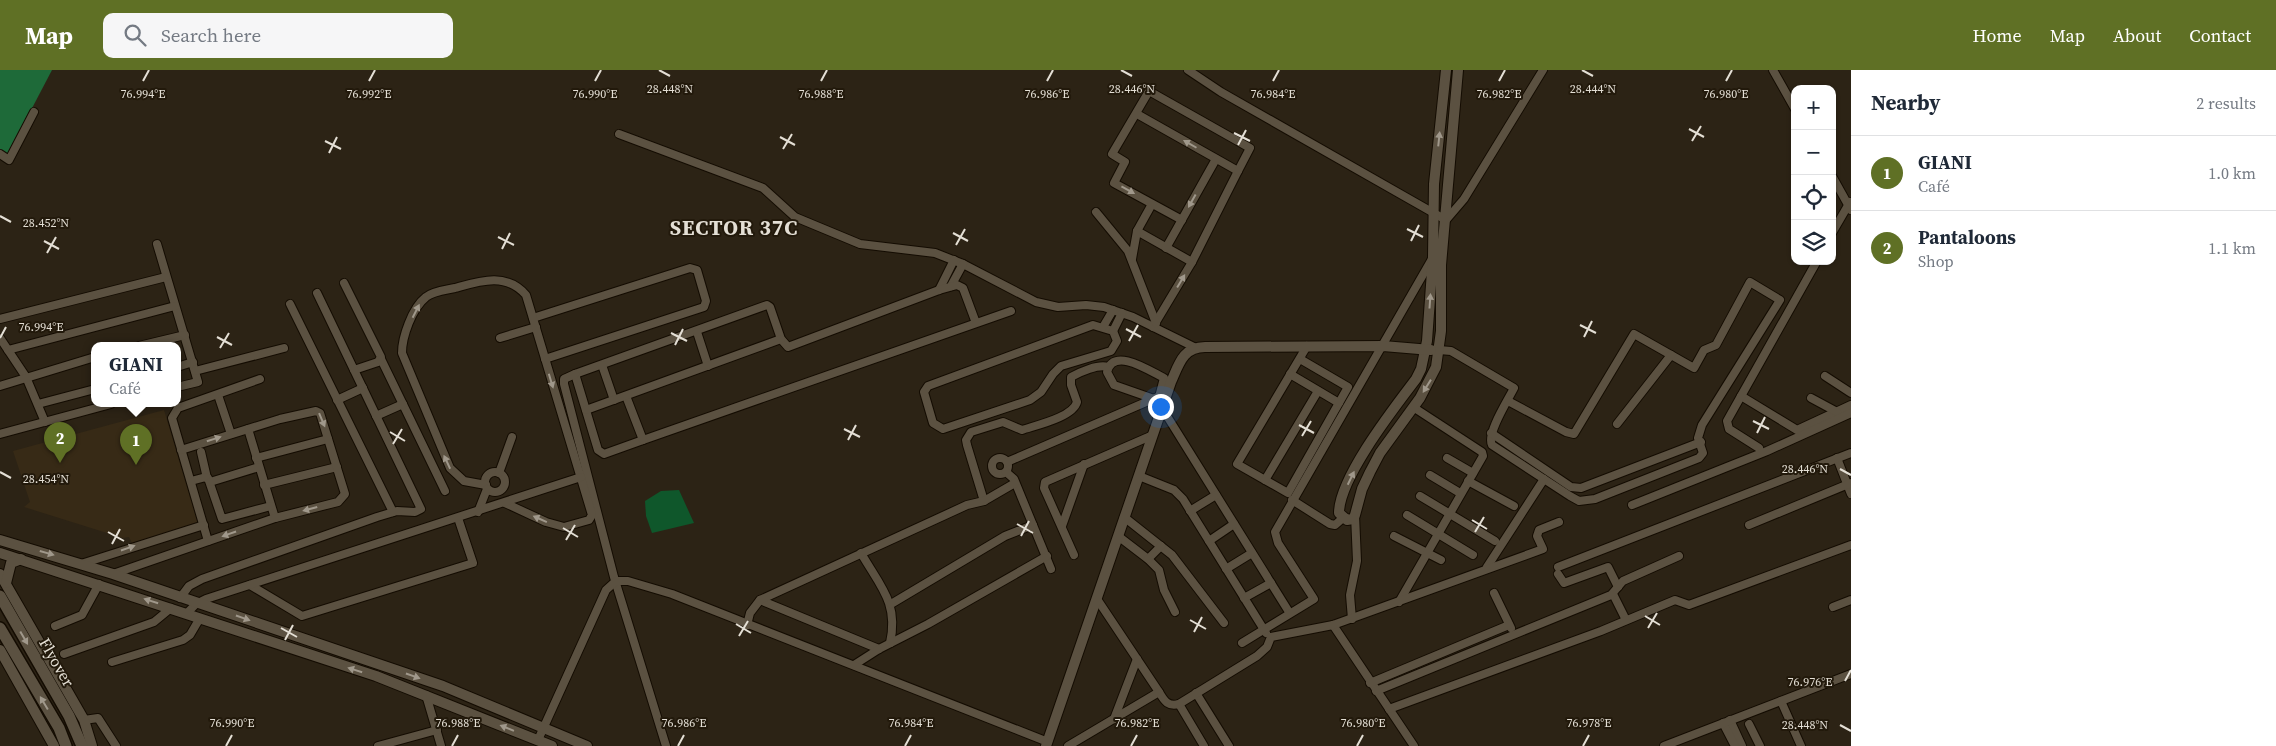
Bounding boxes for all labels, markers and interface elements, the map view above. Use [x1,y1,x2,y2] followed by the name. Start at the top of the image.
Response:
[103,13,453,58] search box
[25,19,73,52] text: Map
[121,21,149,49] icon: search
[161,22,261,48] text: Search here
[1973,23,2022,48] text: Home
[2050,23,2085,48] text: Map
[2113,23,2161,48] text: About
[2189,23,2251,48] text: Contact
[647,81,693,97] text: 28.448°N
[1109,81,1155,97] text: 28.446°N
[1570,81,1616,97] text: 28.444°N
[1791,85,1836,265] map controls
[1791,85,1836,130] button: +
[121,86,165,102] text: 76.994°E
[347,86,391,102] text: 76.992°E
[573,86,617,102] text: 76.990°E
[799,86,843,102] text: 76.988°E
[1025,86,1069,102] text: 76.986°E
[1251,86,1295,102] text: 76.984°E
[1477,86,1521,102] text: 76.982°E
[1704,86,1748,102] text: 76.980°E
[1871,88,1941,117] text: Nearby
[2196,92,2256,114] text: 2 results
[1435,130,1443,146] one-way arrow
[1791,130,1836,175] button: −
[1183,139,1196,148] one-way arrow
[1918,149,1972,175] text: GIANI
[1883,162,1891,184] text: 1
[2208,162,2256,184] text: 1.0 km
[1791,175,1836,220] button: locate
[1918,175,1950,197] text: Café
[1120,186,1135,194] one-way arrow
[1188,195,1197,208] one-way arrow
[670,213,798,242] district label: SECTOR 37C
[23,215,69,231] text: 28.452°N
[1791,220,1836,265] button: layers
[1918,224,2016,250] text: Pantaloons
[1883,237,1891,259] text: 2
[2208,237,2256,259] text: 1.1 km
[1918,250,1954,272] text: Shop
[1176,275,1185,288] one-way arrow
[1426,292,1434,308] one-way arrow
[412,304,420,318] one-way arrow
[19,319,63,335] text: 76.994°E
[91,342,181,407] popup
[109,351,163,377] text: GIANI
[548,374,556,389] one-way arrow
[109,377,141,399] text: Café
[1422,379,1431,393] one-way arrow
[1148,394,1174,420] your location
[318,413,326,427] one-way arrow
[44,422,76,463] pin: 2
[120,424,152,465] pin: 1
[207,435,222,443] one-way arrow
[443,455,451,469] one-way arrow
[1782,461,1828,477] text: 28.446°N
[23,471,69,487] text: 28.454°N
[1347,471,1355,485] one-way arrow
[302,505,317,513] one-way arrow
[533,514,547,522] one-way arrow
[221,531,236,538] one-way arrow
[120,544,135,552] one-way arrow
[40,550,55,558] one-way arrow
[144,597,159,605] one-way arrow
[235,615,250,623] one-way arrow
[20,631,29,644] one-way arrow
[34,633,80,691] street label: Flyover
[347,666,362,674] one-way arrow
[406,672,421,680] one-way arrow
[1788,674,1832,690] text: 76.976°E
[40,696,49,709] one-way arrow
[210,715,254,731] text: 76.990°E
[436,715,480,731] text: 76.988°E
[662,715,706,731] text: 76.986°E
[889,715,933,731] text: 76.984°E
[1115,715,1159,731] text: 76.982°E
[1341,715,1385,731] text: 76.980°E
[1567,715,1611,731] text: 76.978°E
[1782,717,1828,733] text: 28.448°N
[500,723,514,731] one-way arrow

